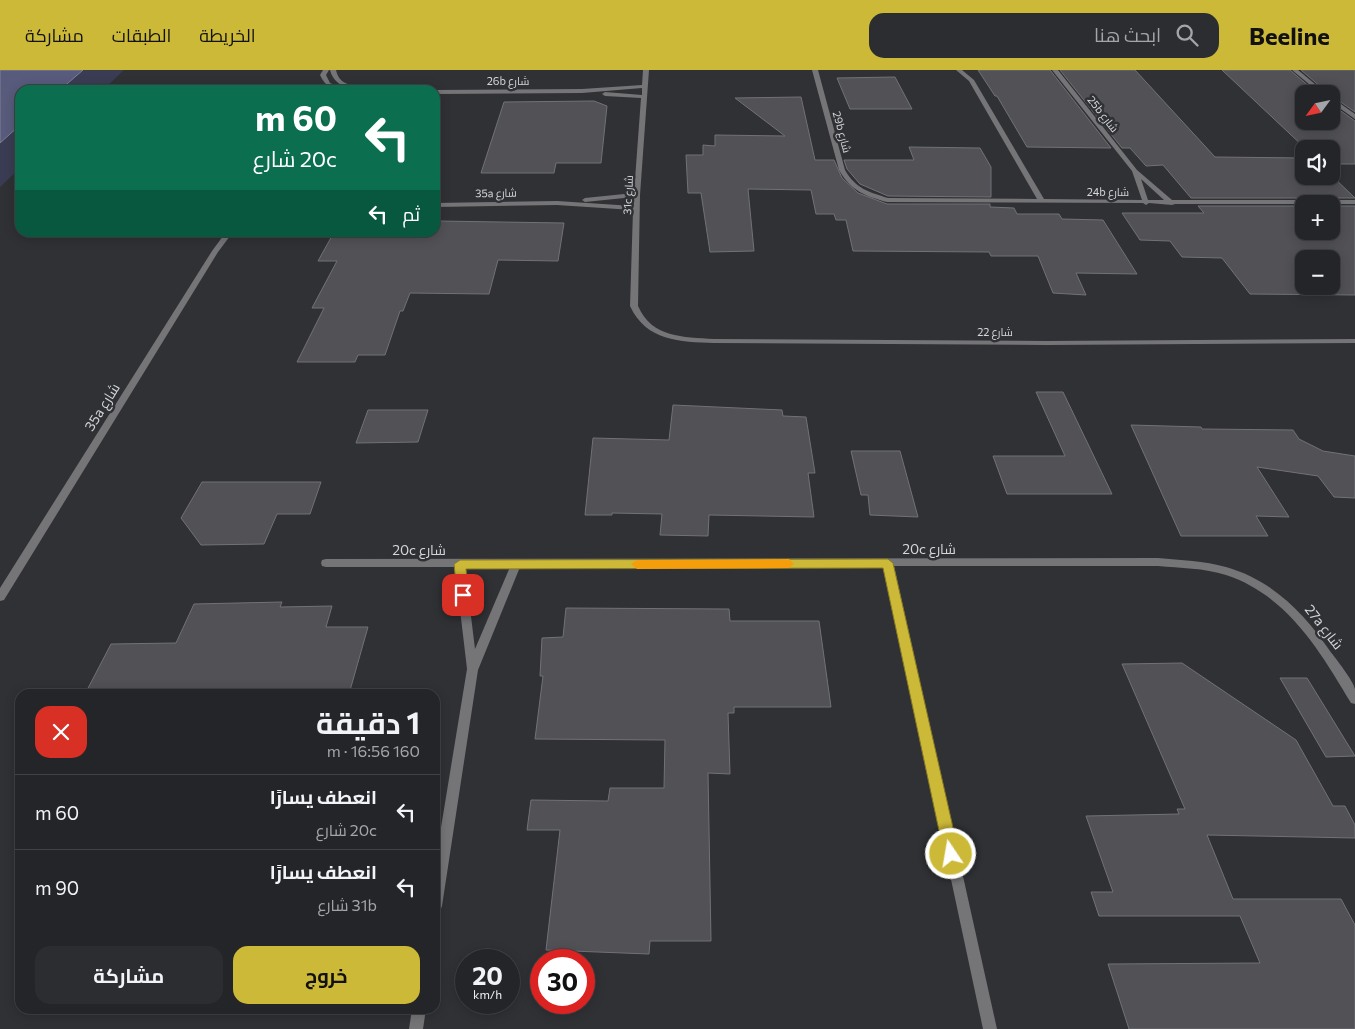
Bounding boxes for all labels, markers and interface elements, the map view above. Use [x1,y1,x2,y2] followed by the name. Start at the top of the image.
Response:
[869,13,1219,58] search box
[1173,21,1201,49] icon: search
[1249,21,1330,50] text: Beeline
[1094,23,1161,46] text: ابحث هنا
[25,24,84,46] text: مشاركة
[112,24,171,46] text: الطبقات
[199,24,256,46] text: الخريطة
[487,74,529,89] street label: 26b شارع
[1295,85,1340,130] north arrow
[1295,85,1340,295] map controls
[1084,93,1122,136] street label: 25b شارع
[255,95,337,138] text: 60 m
[355,105,420,170] icon: left
[829,110,854,155] street label: 29b شارع
[1295,140,1340,185] button: sound
[253,145,337,172] text: 20c شارع
[620,175,637,215] street label: 31c شارع
[1087,185,1129,200] street label: 24b شارع
[475,186,517,201] street label: 35a شارع
[1295,195,1340,240] button: +
[364,200,392,228] icon: left
[402,202,420,225] text: ثم
[1295,250,1340,295] button: −
[977,325,1013,340] street label: شارع 22
[80,380,124,434] street label: 35a شارع
[902,540,956,558] street label: 20c شارع
[392,541,446,559] street label: 20c شارع
[442,574,484,616] pin
[449,581,477,609] icon: arrive
[1301,601,1347,653] street label: 27a شارع
[316,703,420,740] text: 1 دقيقة
[35,706,87,758] button: close
[327,741,420,760] text: 160 m · 16:56
[270,785,377,808] text: انعطف يسارًا
[392,798,420,826] icon: left
[35,801,79,824] text: 60 m
[316,820,377,839] text: 20c شارع
[924,827,976,879] position arrow
[270,860,377,883] text: انعطف يسارًا
[392,873,420,901] icon: left
[35,876,79,899] text: 90 m
[318,895,377,914] text: 31b شارع
[35,946,223,1004] button: مشاركة
[233,946,420,1004] button: خروج
[530,949,595,1014] speed limit sign: 30
[472,960,503,990] text: 20
[473,987,502,1001] text: km/h

